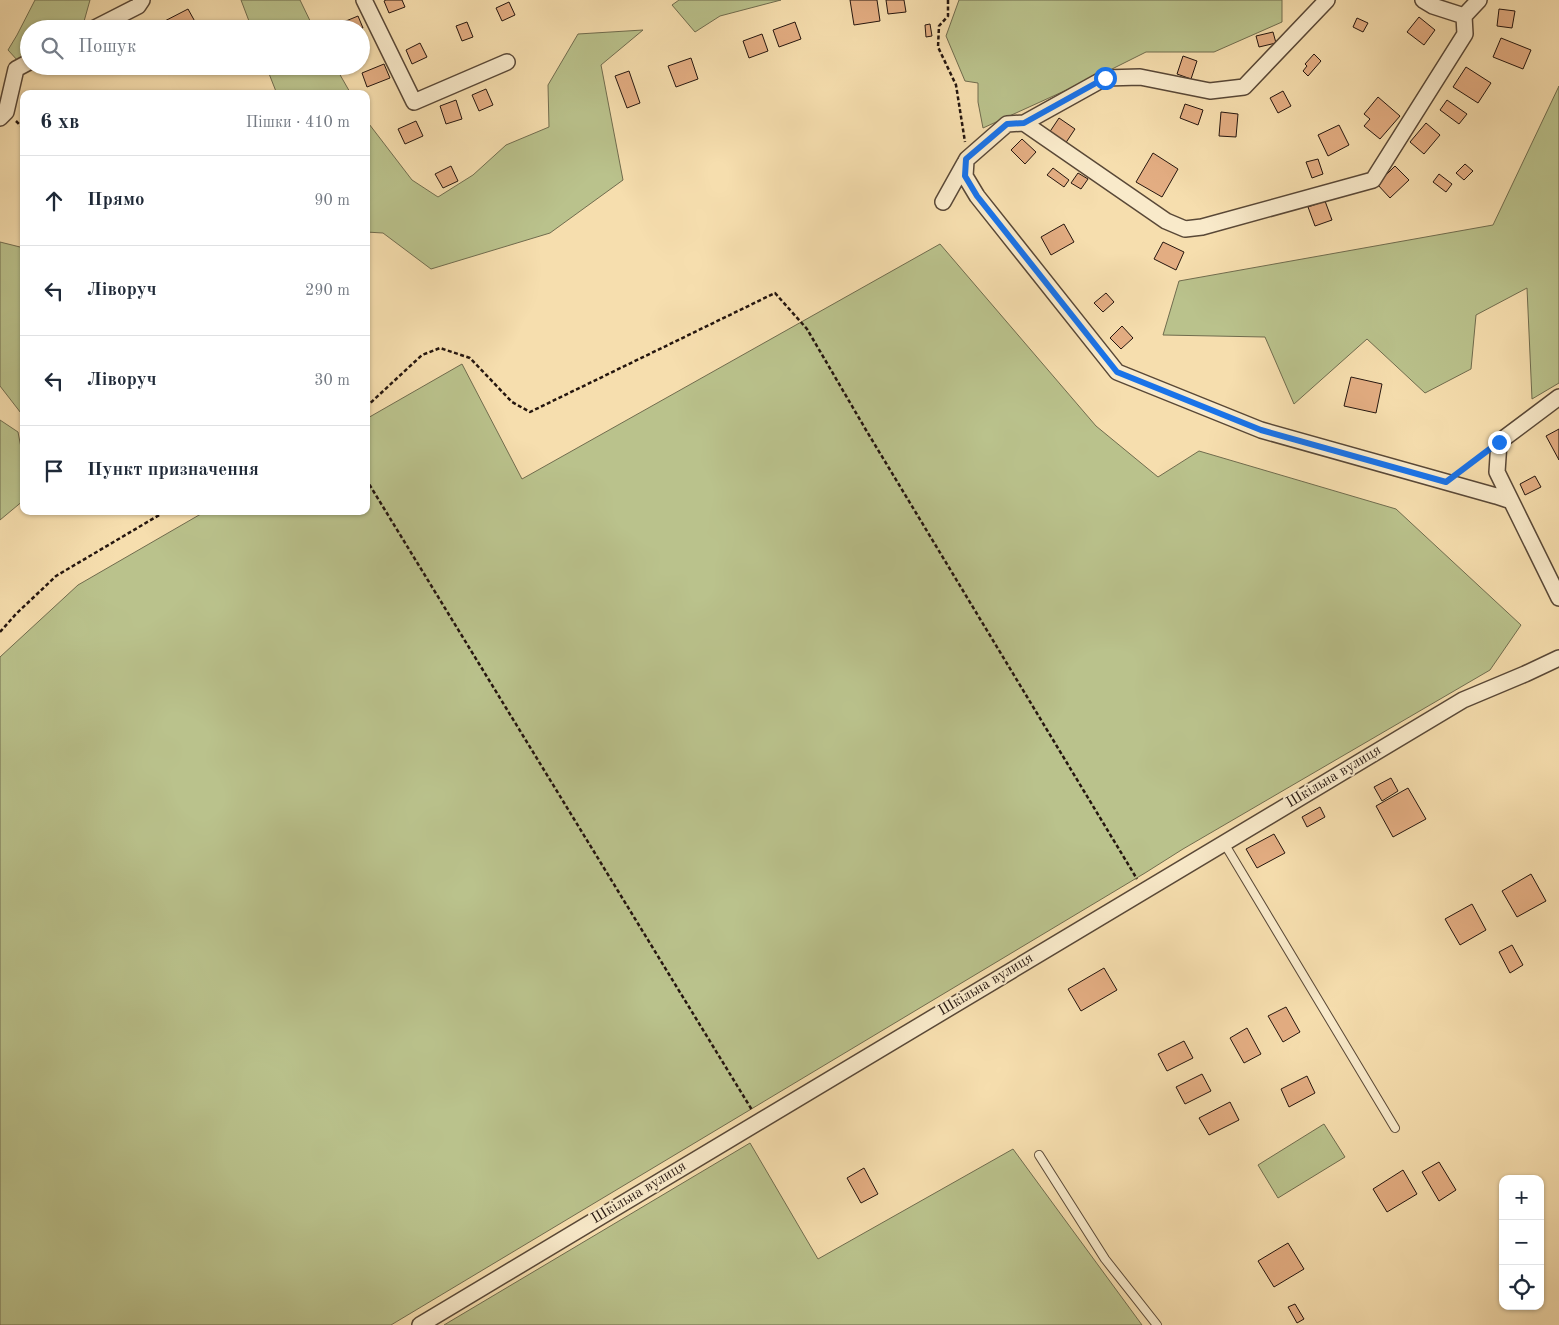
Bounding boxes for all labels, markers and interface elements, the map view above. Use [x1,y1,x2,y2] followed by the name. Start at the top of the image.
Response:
[20,20,370,75] search box
[38,34,66,62] icon: search
[78,38,136,57] text: Пошук
[1094,67,1117,90] route start
[40,112,79,133] text: 6 хв
[246,115,350,131] text: Пішки · 410 m
[40,187,68,215] icon: ahead
[87,191,145,210] text: Прямо
[314,193,350,209] text: 90 m
[40,277,68,305] icon: left
[87,281,157,300] text: Ліворуч
[305,283,350,299] text: 290 m
[40,367,68,395] icon: left
[87,371,157,390] text: Ліворуч
[314,373,350,389] text: 30 m
[1488,431,1511,454] route end
[40,457,68,485] icon: arrive
[87,461,259,480] text: Пункт призначення
[1284,743,1384,811] street label: Шкільна вулиця
[936,951,1036,1019] street label: Шкільна вулиця
[589,1159,689,1227] street label: Шкільна вулиця
[1499,1175,1544,1310] map controls
[1499,1175,1544,1220] button: +
[1499,1220,1544,1265] button: −
[1499,1265,1544,1310] button: locate

